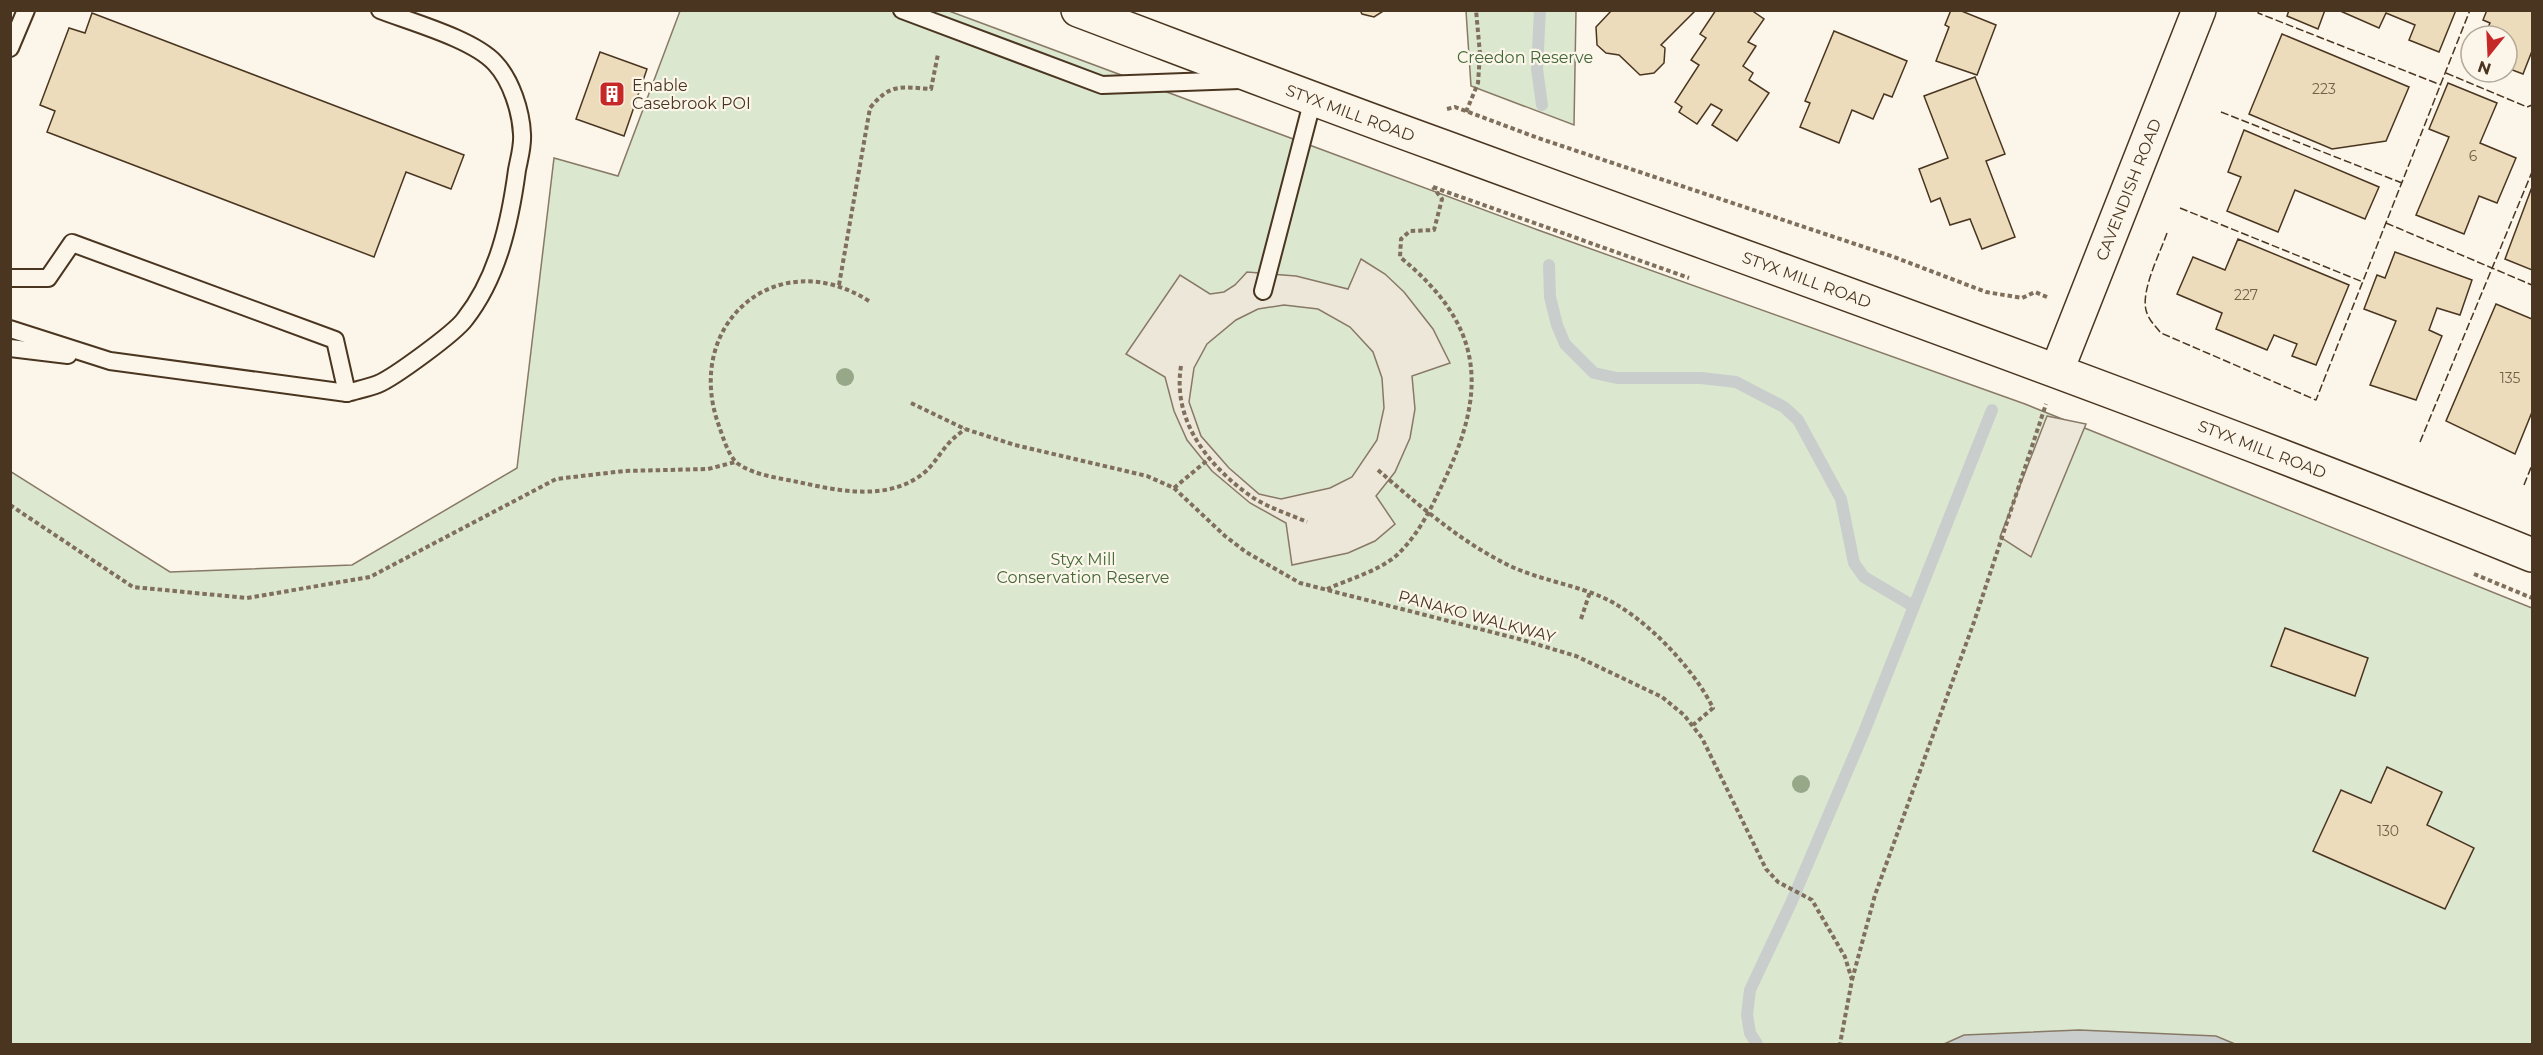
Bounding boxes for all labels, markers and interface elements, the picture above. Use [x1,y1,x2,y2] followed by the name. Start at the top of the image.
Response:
[2459,24,2519,84] north arrow
[1457,48,1593,67] park label: Creedon Reserve
[2475,57,2494,79] text: N
[632,76,751,113] place label: Enable Casebrook POI
[597,79,627,109] building icon: Enable Casebrook POI
[1283,80,1417,146] street label: STYX MILL ROAD
[2312,80,2336,98] house number: 223
[2092,116,2165,264] street label: CAVENDISH ROAD
[2469,147,2478,165] house number: 6
[1740,248,1874,312] street label: STYX MILL ROAD
[2234,286,2258,304] house number: 227
[2500,369,2520,387] house number: 135
[2195,416,2329,482] street label: STYX MILL ROAD
[996,550,1170,587] park label: Styx Mill Conservation Reserve
[1396,586,1558,647] street label: PANAKO WALKWAY
[2377,822,2399,840] house number: 130

